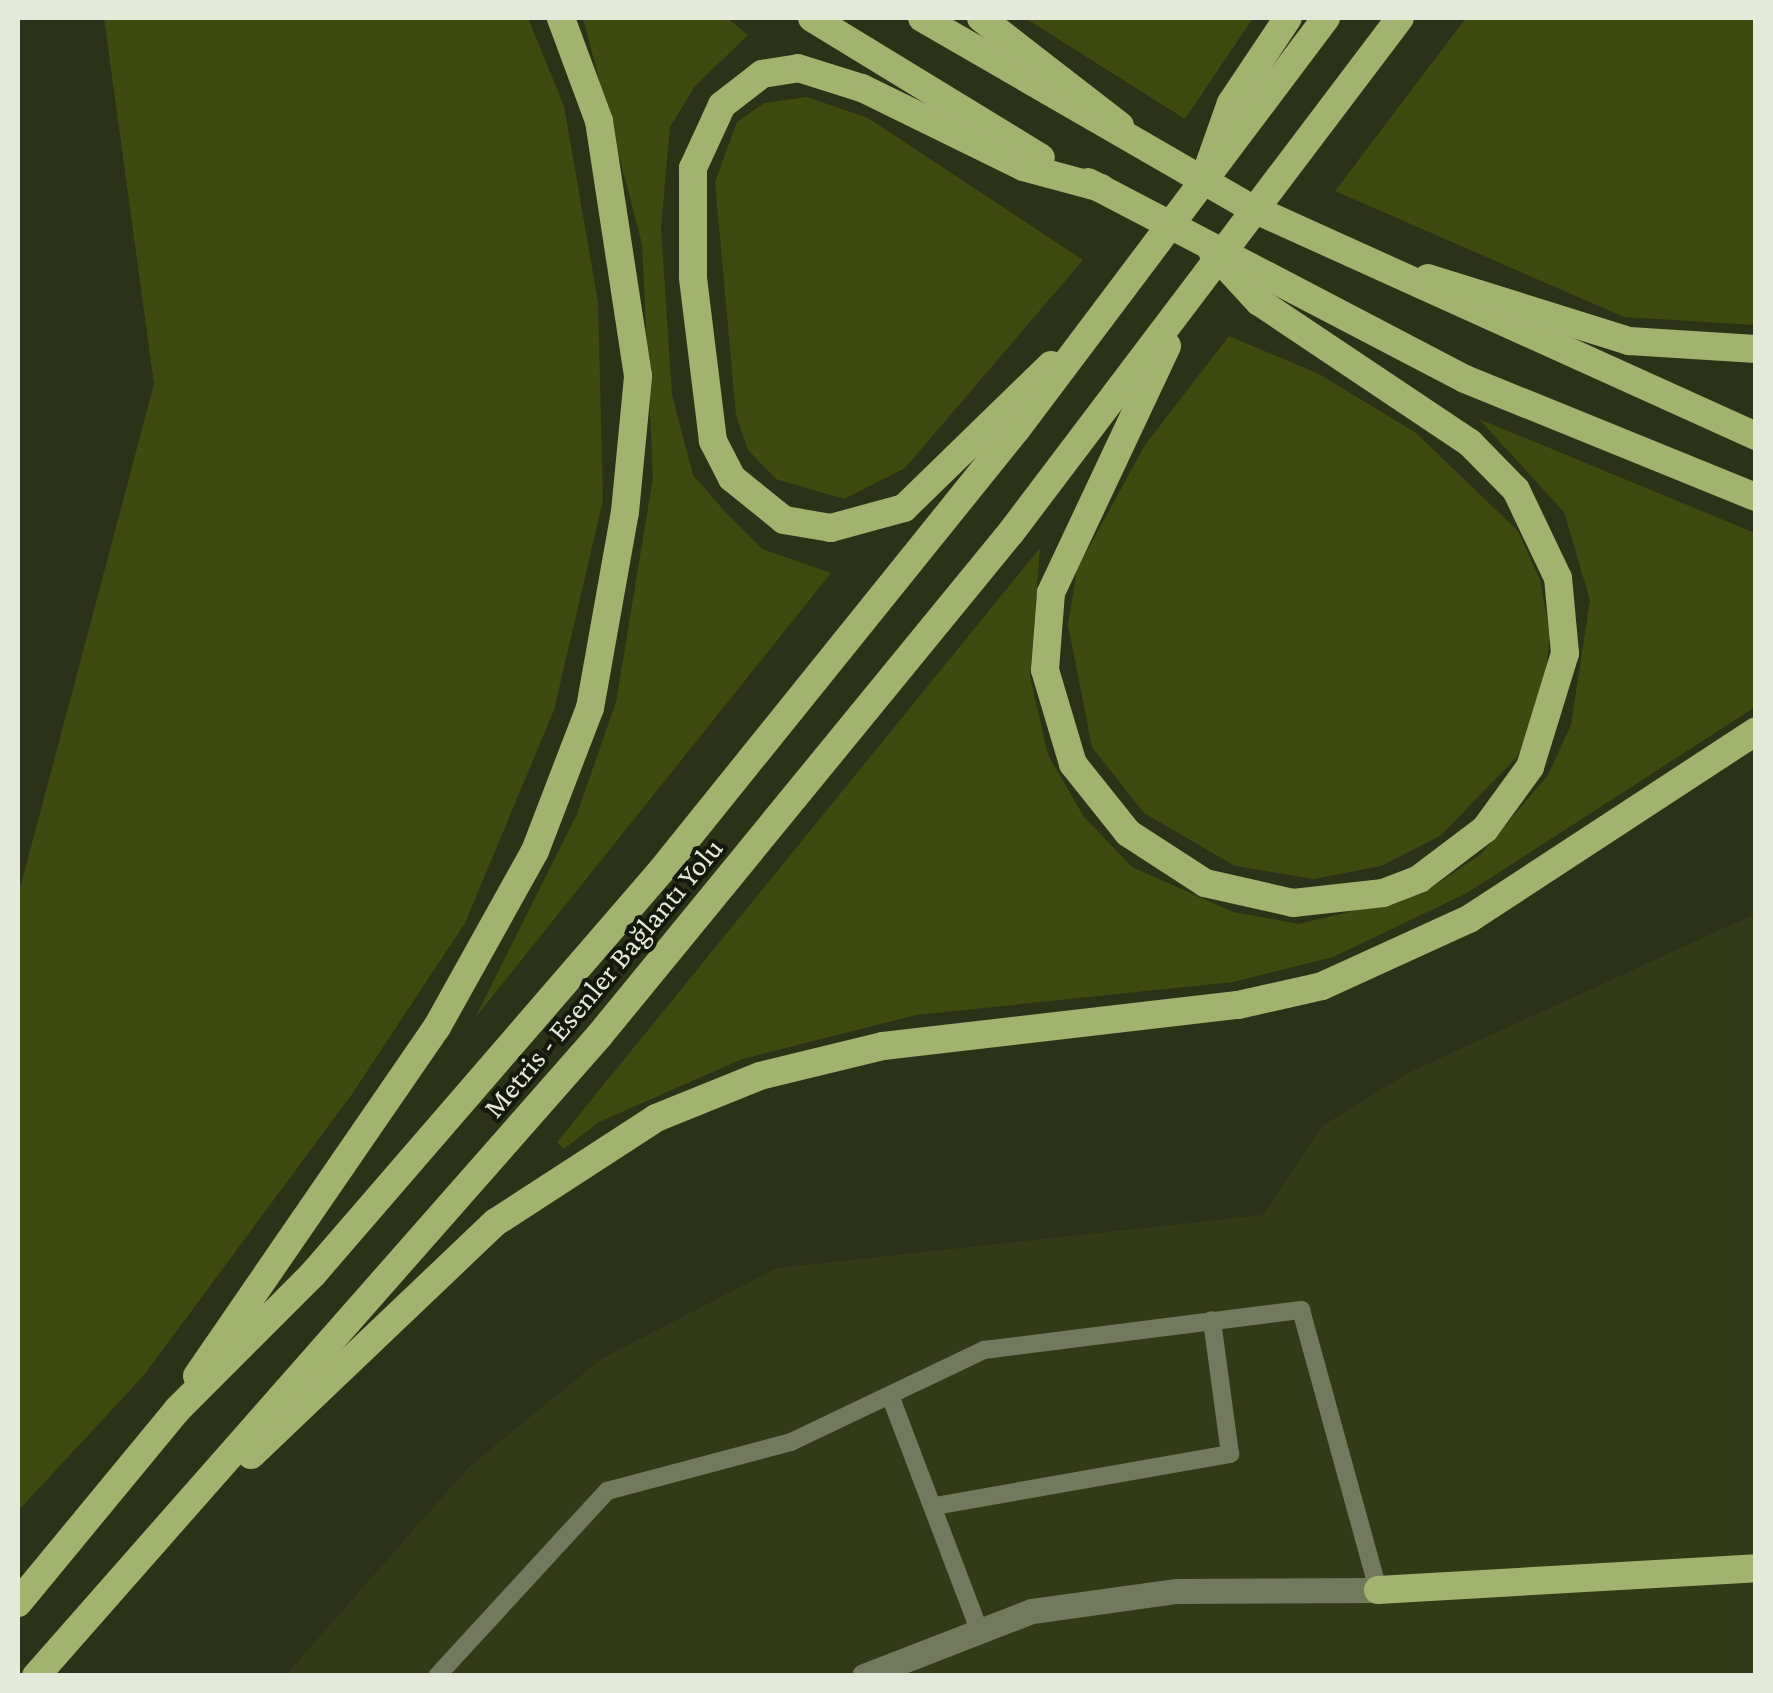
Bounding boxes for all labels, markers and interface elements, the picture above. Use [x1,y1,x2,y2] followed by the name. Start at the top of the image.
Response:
[476,831,730,1125] street label: Metris - Esenler Bağlantı Yolu

